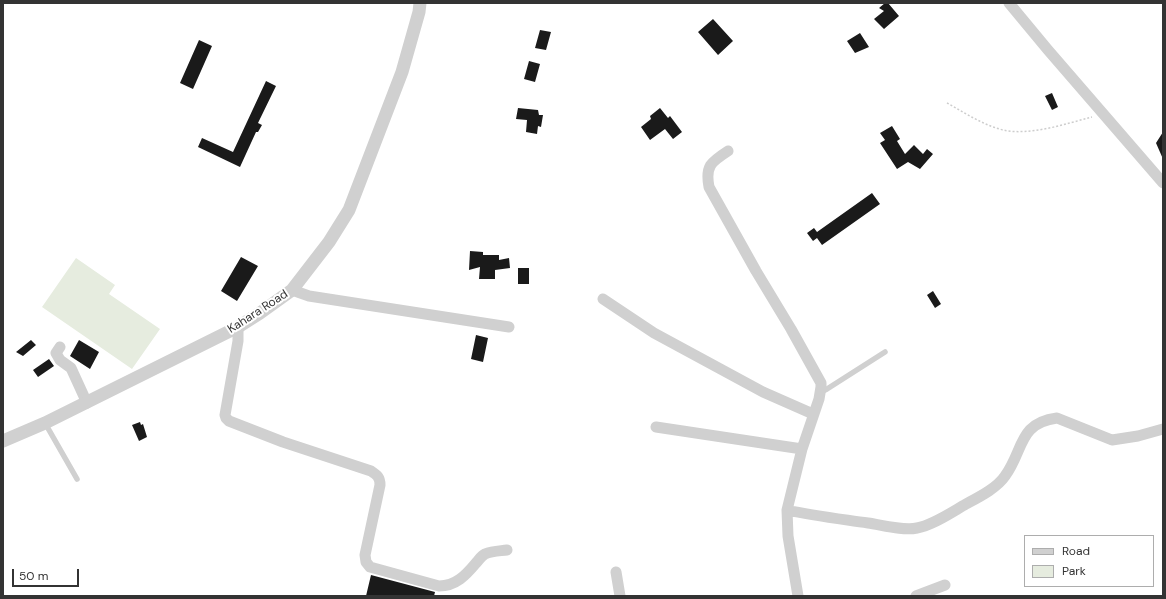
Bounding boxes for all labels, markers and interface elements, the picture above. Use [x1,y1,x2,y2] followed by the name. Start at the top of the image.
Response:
[225,287,291,337] street label: Kahara Road
[1024,535,1154,587] legend
[1062,543,1090,559] text: Road
[14,561,81,587] scale bar
[1062,563,1086,579] text: Park
[19,568,48,584] text: 50 m

